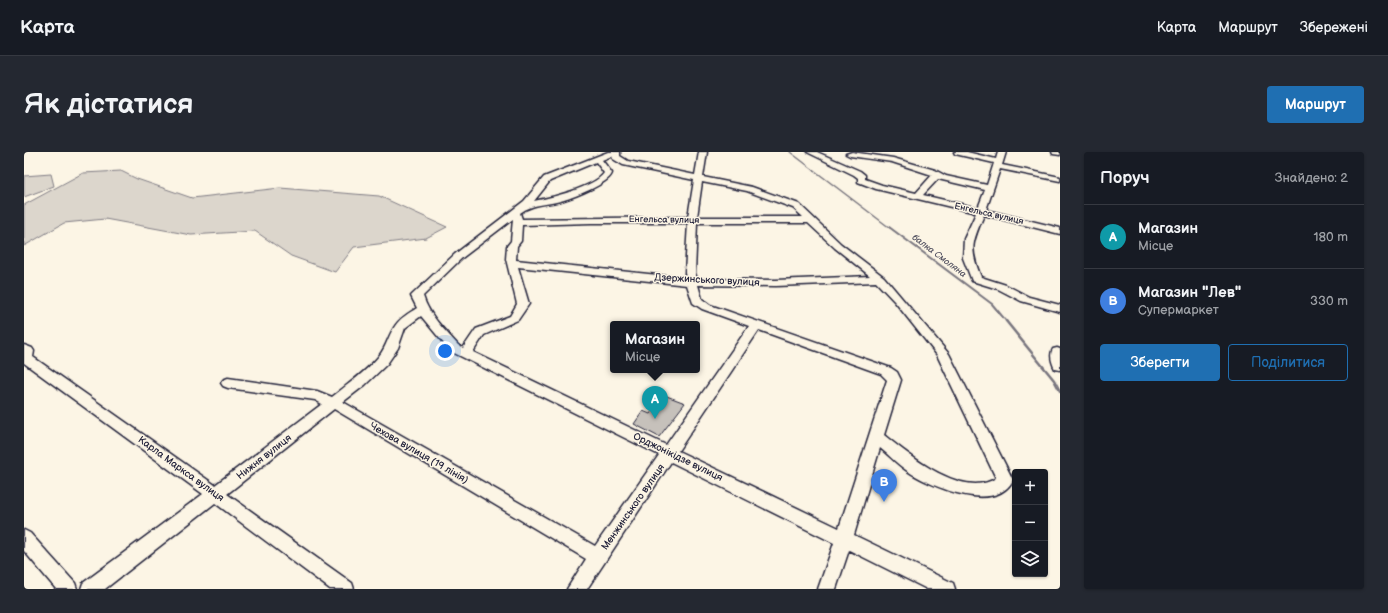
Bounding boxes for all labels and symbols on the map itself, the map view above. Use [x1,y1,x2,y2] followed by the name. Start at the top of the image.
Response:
[953,201,1025,227] street label: Енгельса вулиця
[629,214,699,226] street label: Енгельса вулиця
[910,232,968,280] water label: балка Смоляна
[654,271,760,289] street label: Дзержинського вулиця
[435,341,455,361] your location
[642,386,668,419] pin: A
[367,420,471,486] street label: Чехова вулиця (19 лiнiя)
[631,430,725,484] street label: Орджонікідзе вулиця
[234,432,294,482] street label: Нижня вулиця
[136,434,227,504] street label: Карла Маркса вулиця
[599,461,667,552] street label: Менжинського вулиця
[871,469,897,502] pin: B

